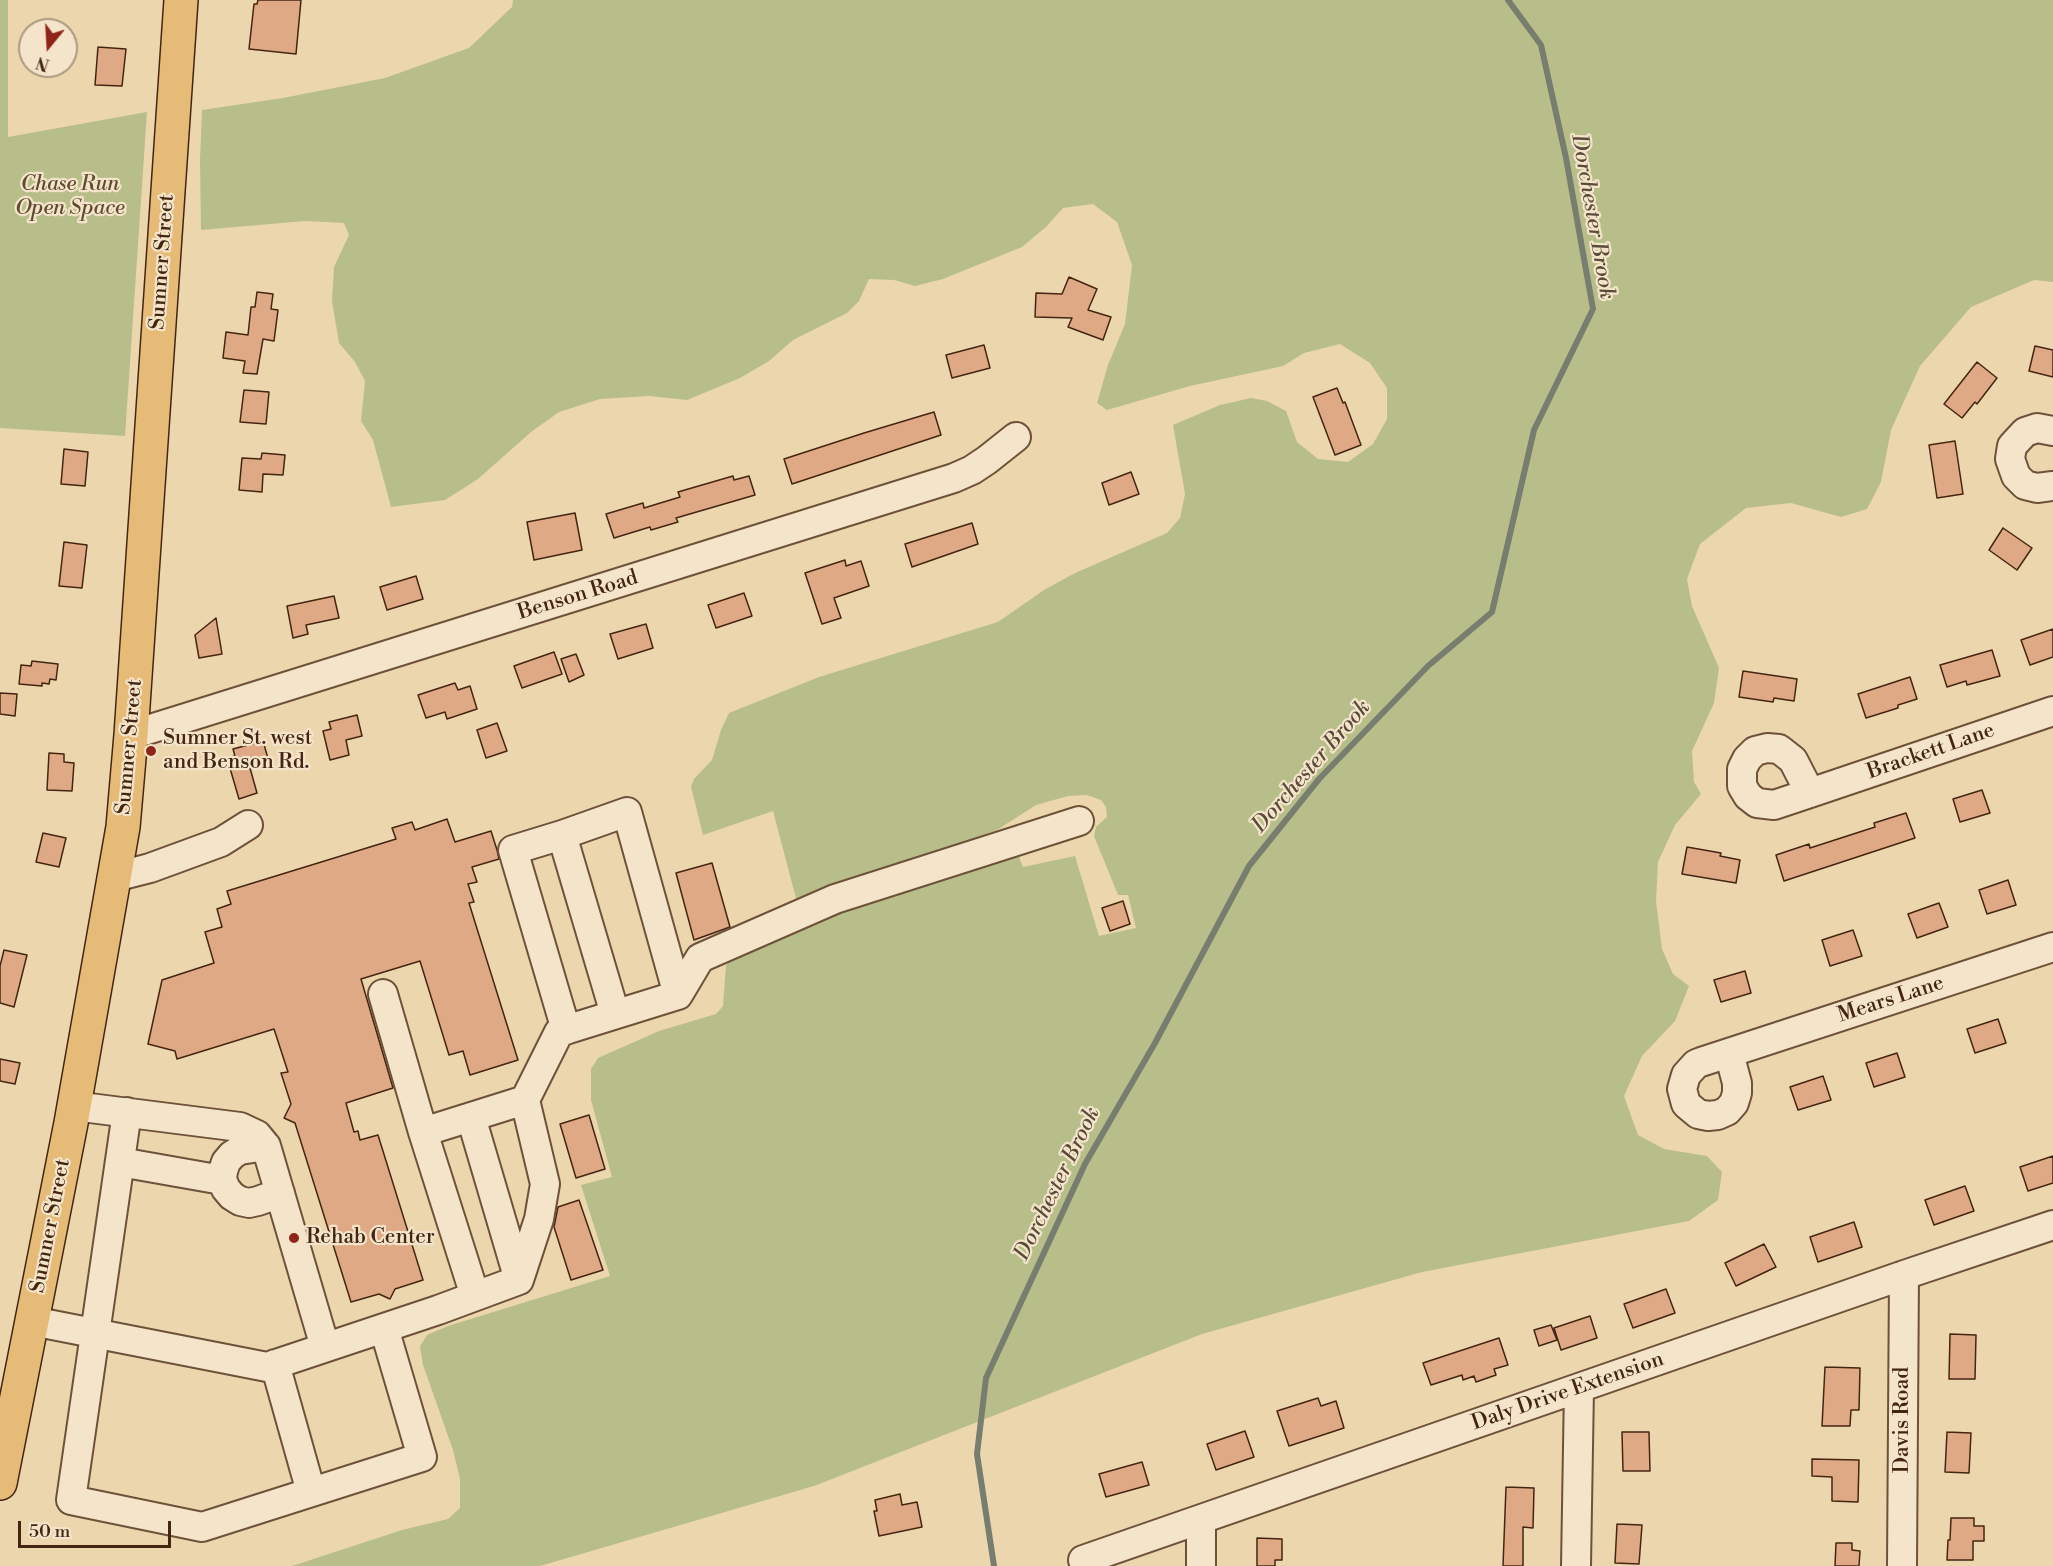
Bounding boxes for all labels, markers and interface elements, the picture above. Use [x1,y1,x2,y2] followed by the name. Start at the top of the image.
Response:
[18,18,78,78] north arrow
[34,52,52,75] text: N
[1564,132,1620,302] water label: Dorchester Brook
[15,172,125,222] park label: Chase Run Open Space
[146,193,180,331] street label: Sumner Street
[515,566,641,626] street label: Benson Road
[112,678,148,816] street label: Sumner Street
[1247,695,1377,839] water label: Dorchester Brook
[1864,718,1998,786] street label: Brackett Lane
[163,726,312,776] place label: Sumner St. west and Benson Rd.
[144,744,158,758] marker: Sumner St. west and Benson Rd.
[1835,971,1947,1029] street label: Mears Lane
[1009,1103,1107,1265] water label: Dorchester Brook
[26,1157,76,1295] street label: Sumner Street
[306,1225,435,1251] place label: Rehab Center
[287,1231,301,1245] marker: Rehab Center
[1469,1347,1667,1437] street label: Daly Drive Extension
[1890,1367,1916,1473] street label: Davis Road
[21,1509,174,1547] scale bar
[29,1520,70,1543] text: 50 m

